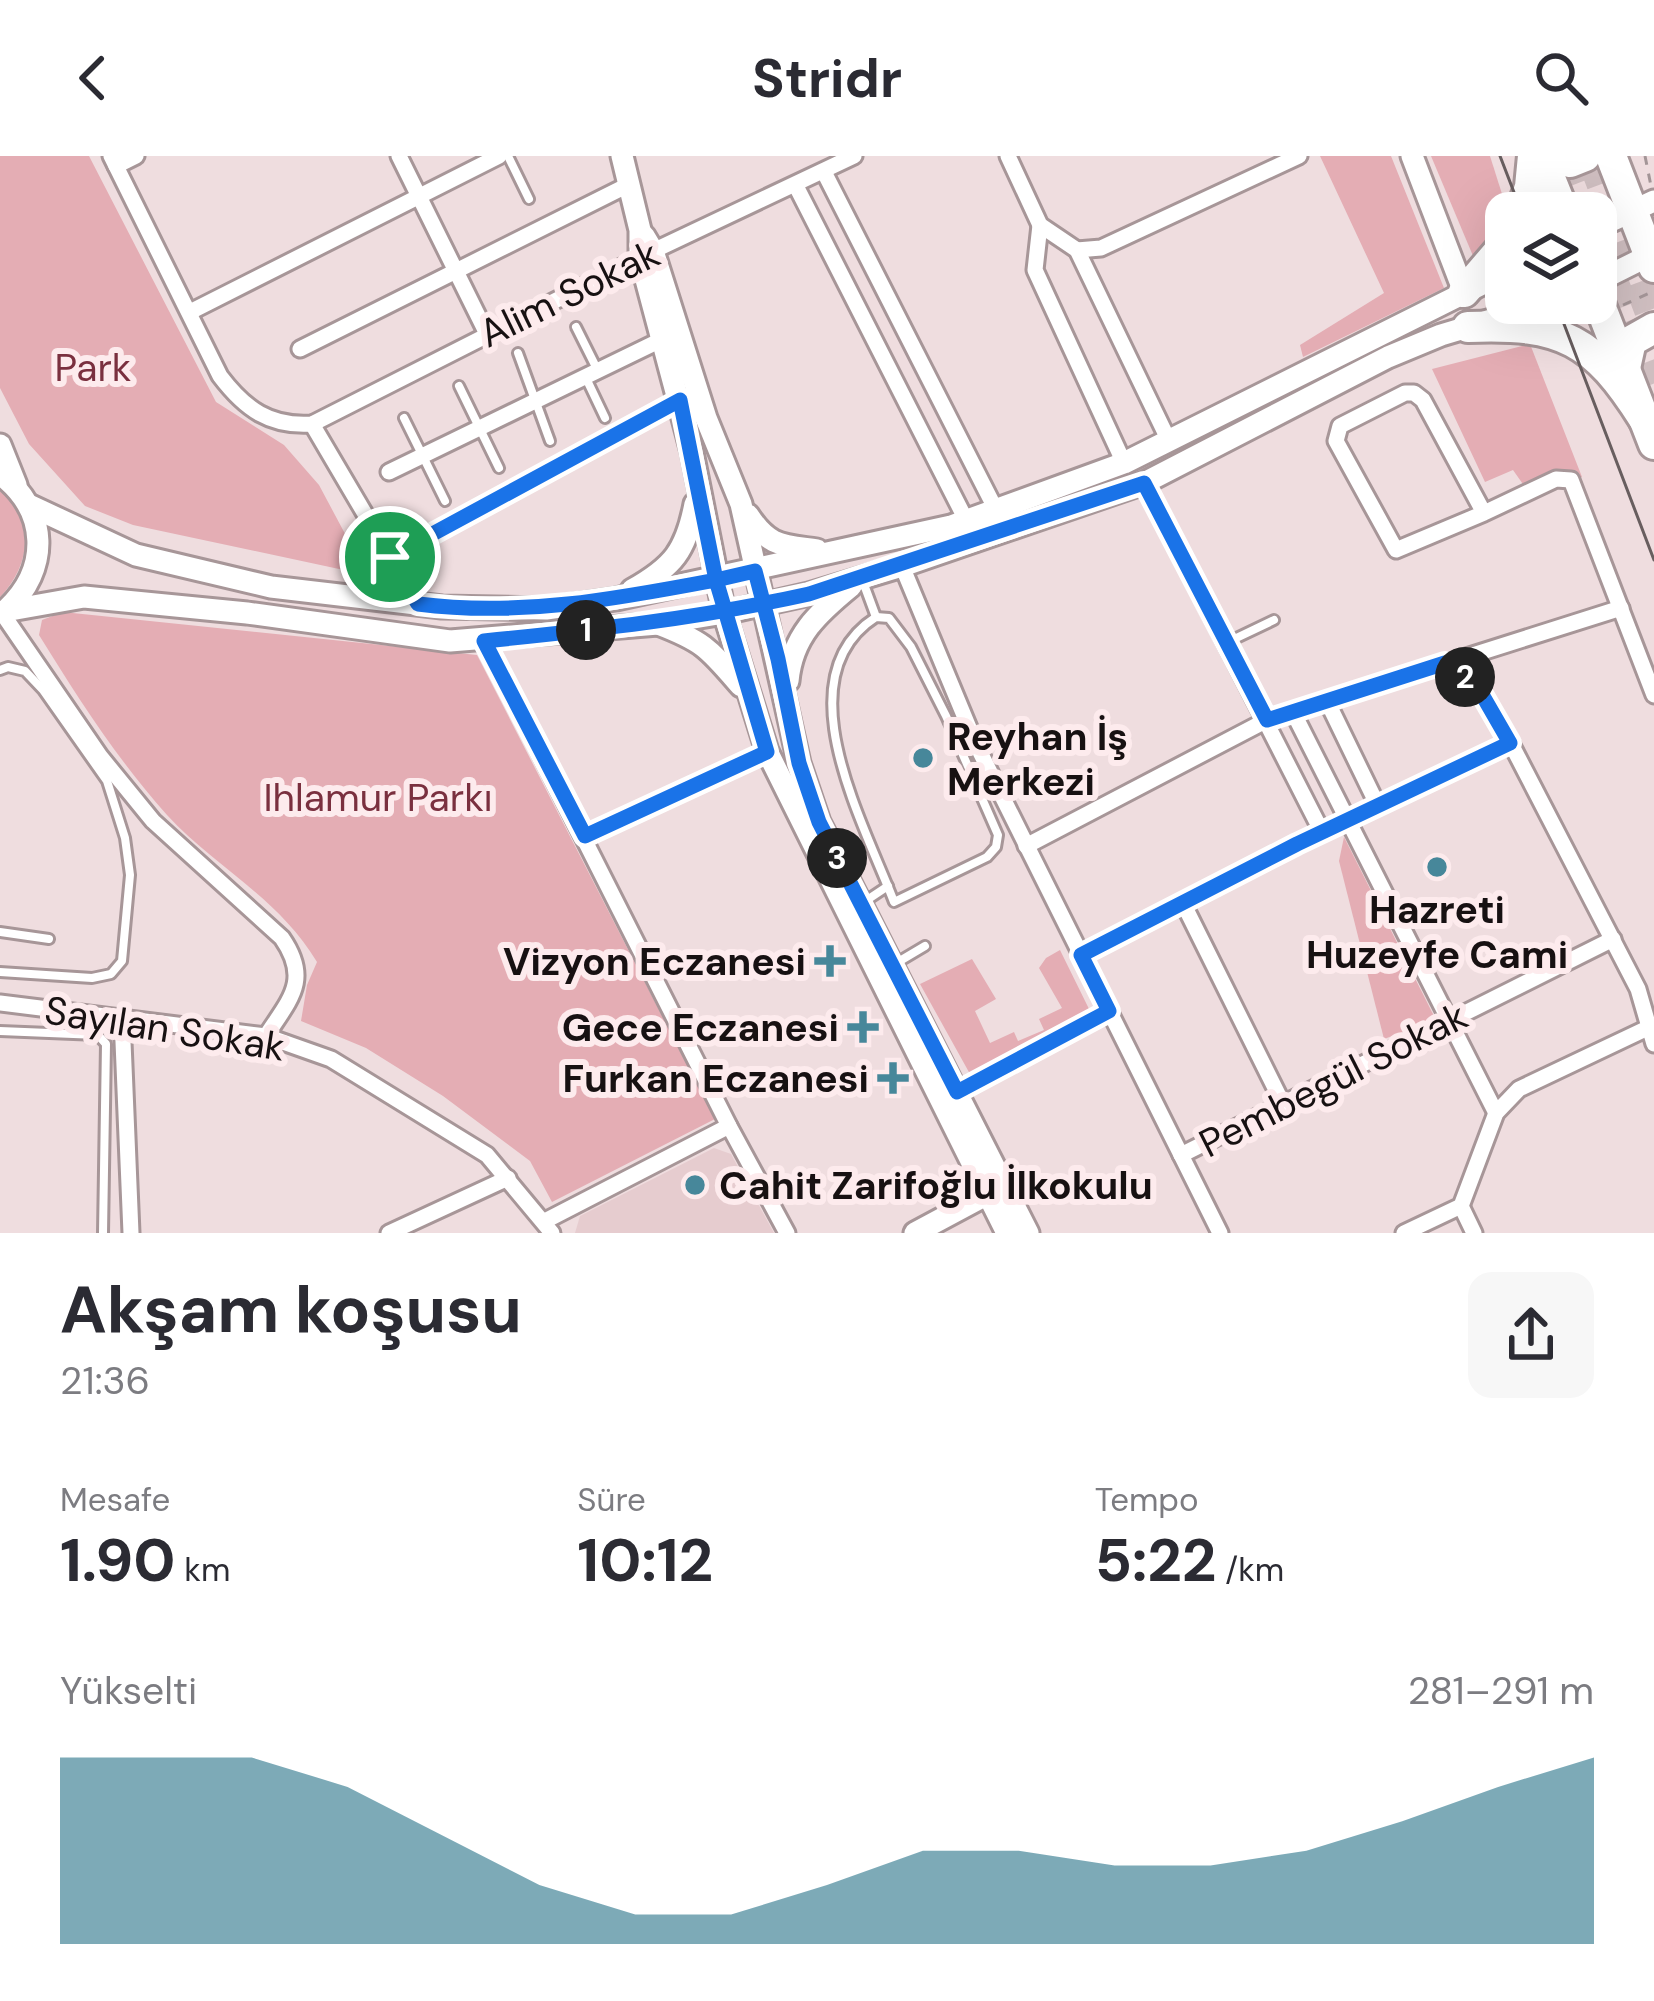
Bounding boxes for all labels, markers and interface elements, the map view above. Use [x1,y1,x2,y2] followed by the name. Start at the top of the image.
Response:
[752,43,902,114] text: Stridr
[60,45,126,111] icon: back
[1528,45,1594,111] icon: search
[1485,192,1617,324] map controls
[1485,192,1617,324] button: layers
[471,228,668,359] street label: Alim Sokak
[54,342,132,393] park label: Park
[339,506,441,608] pin
[357,524,423,590] icon: arrive
[556,600,616,660] pin: 1
[580,608,592,651] text: 1
[1435,647,1495,707] pin: 2
[1455,655,1475,698] text: 2
[947,711,1128,807] place label: Reyhan İş Merkezi
[910,745,936,771] marker: Reyhan İş Merkezi
[263,772,493,823] park label: Ihlamur Parkı
[807,828,867,888] pin: 3
[827,836,847,879] text: 3
[1424,854,1450,880] marker: Hazreti Huzeyfe Cami
[1306,884,1568,980] place label: Hazreti Huzeyfe Cami
[503,936,806,987] place label: Vizyon Eczanesi
[817,948,843,974] marker: Vizyon Eczanesi
[41,984,289,1073] street label: Sayılan Sokak
[1191,990,1476,1169] street label: Pembegül Sokak
[562,1002,839,1053] place label: Gece Eczanesi
[850,1014,876,1040] marker: Gece Eczanesi
[562,1053,869,1104] place label: Furkan Eczanesi
[880,1065,906,1091] marker: Furkan Eczanesi
[719,1160,1153,1211] place label: Cahit Zarifoğlu İlkokulu
[682,1172,708,1198] marker: Cahit Zarifoğlu İlkokulu
[60,1267,522,1352] text: Akşam koşusu
[1468,1272,1594,1398] button: share
[60,1355,150,1406] text: 21:36
[60,1478,170,1521] text: Mesafe
[577,1478,646,1521] text: Süre
[1095,1478,1199,1521] text: Tempo
[60,1521,176,1600] text: 1.90
[577,1521,713,1600] text: 10:12
[1095,1521,1216,1600] text: 5:22
[176,1548,230,1591] text: km
[1216,1548,1284,1591] text: /km
[60,1665,197,1716] text: Yükselti
[1408,1665,1594,1716] text: 281–291 m

